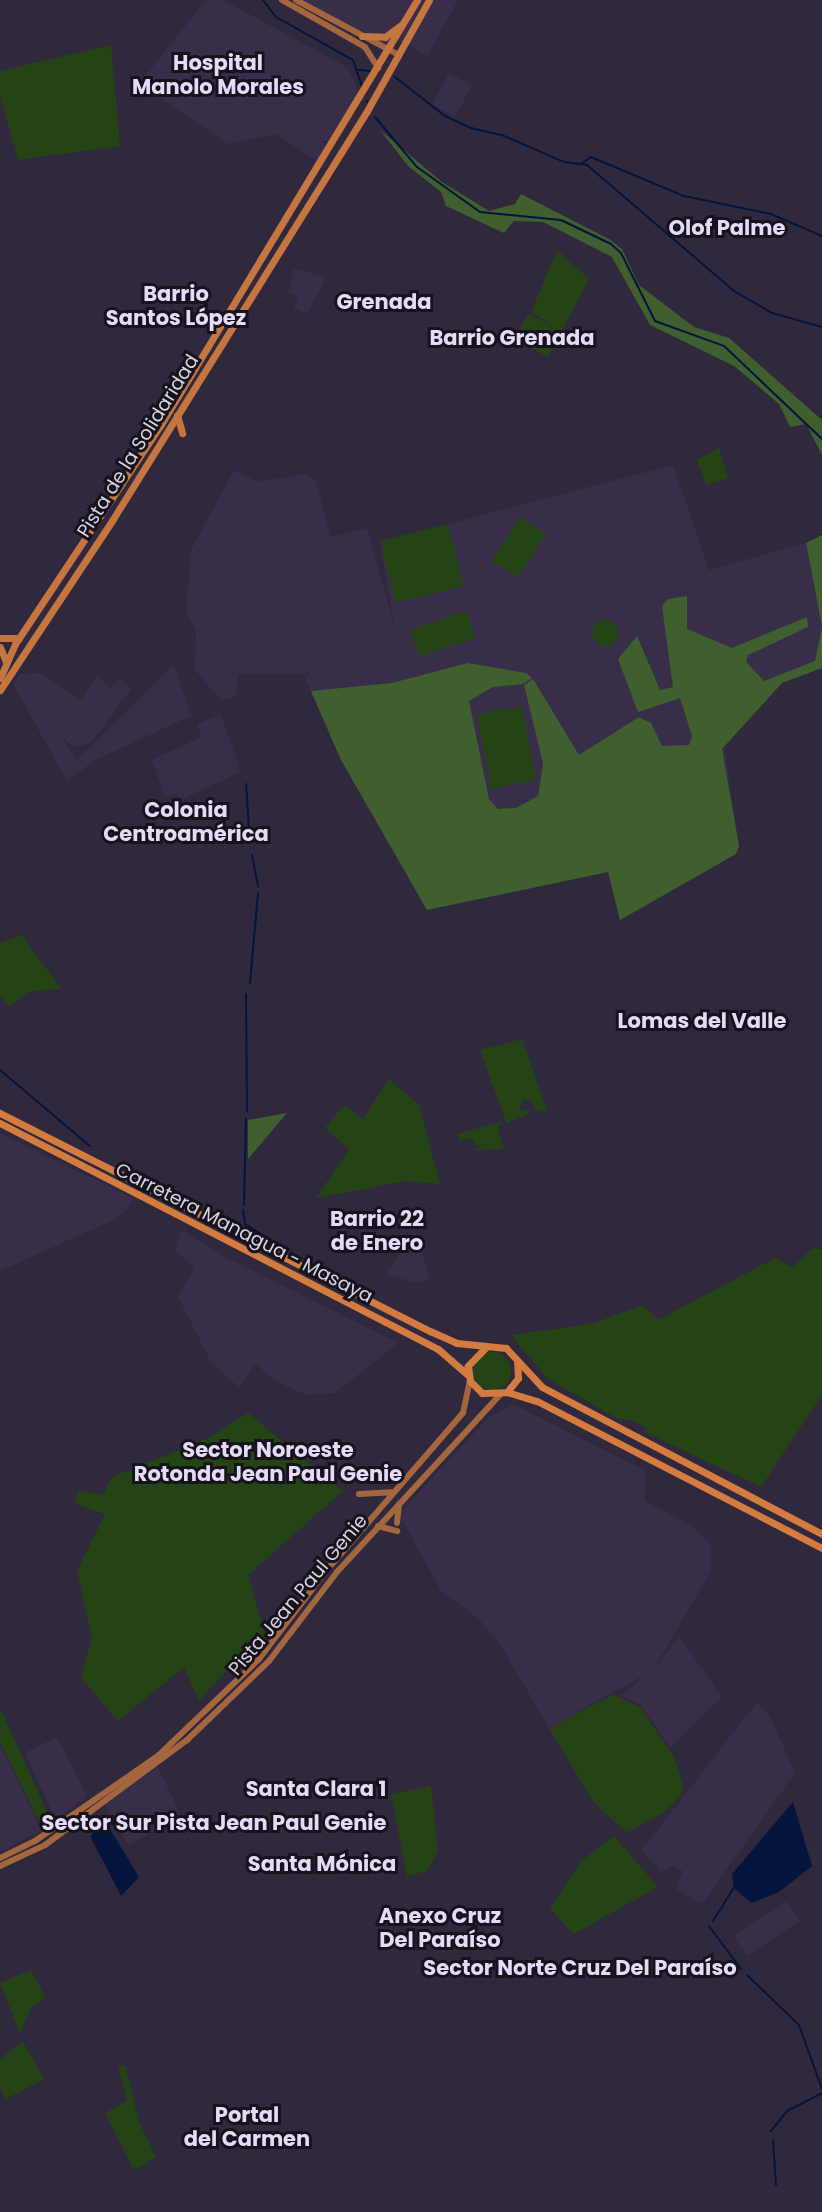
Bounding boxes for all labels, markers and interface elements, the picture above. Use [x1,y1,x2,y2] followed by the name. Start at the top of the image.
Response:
[132,50,304,100] district label: Hospital Manolo Morales
[669,215,785,241] district label: Olof Palme
[106,281,246,331] district label: Barrio Santos López
[337,289,431,315] district label: Grenada
[430,325,594,351] district label: Barrio Grenada
[72,350,204,542] street label: Pista de la Solidaridad
[103,797,269,847] district label: Colonia Centroamérica
[618,1008,786,1034] district label: Lomas del Valle
[112,1158,376,1308] street label: Carretera Managua - Masaya
[330,1206,424,1256] district label: Barrio 22 de Enero
[134,1437,402,1487] district label: Sector Noroeste Rotonda Jean Paul Genie
[224,1510,372,1680] street label: Pista Jean Paul Genie
[246,1776,386,1802] district label: Santa Clara 1
[42,1810,386,1836] district label: Sector Sur Pista Jean Paul Genie
[248,1851,396,1877] district label: Santa Mónica
[379,1903,501,1953] district label: Anexo Cruz Del Paraíso
[423,1955,737,1981] district label: Sector Norte Cruz Del Paraíso
[184,2102,310,2152] district label: Portal del Carmen

